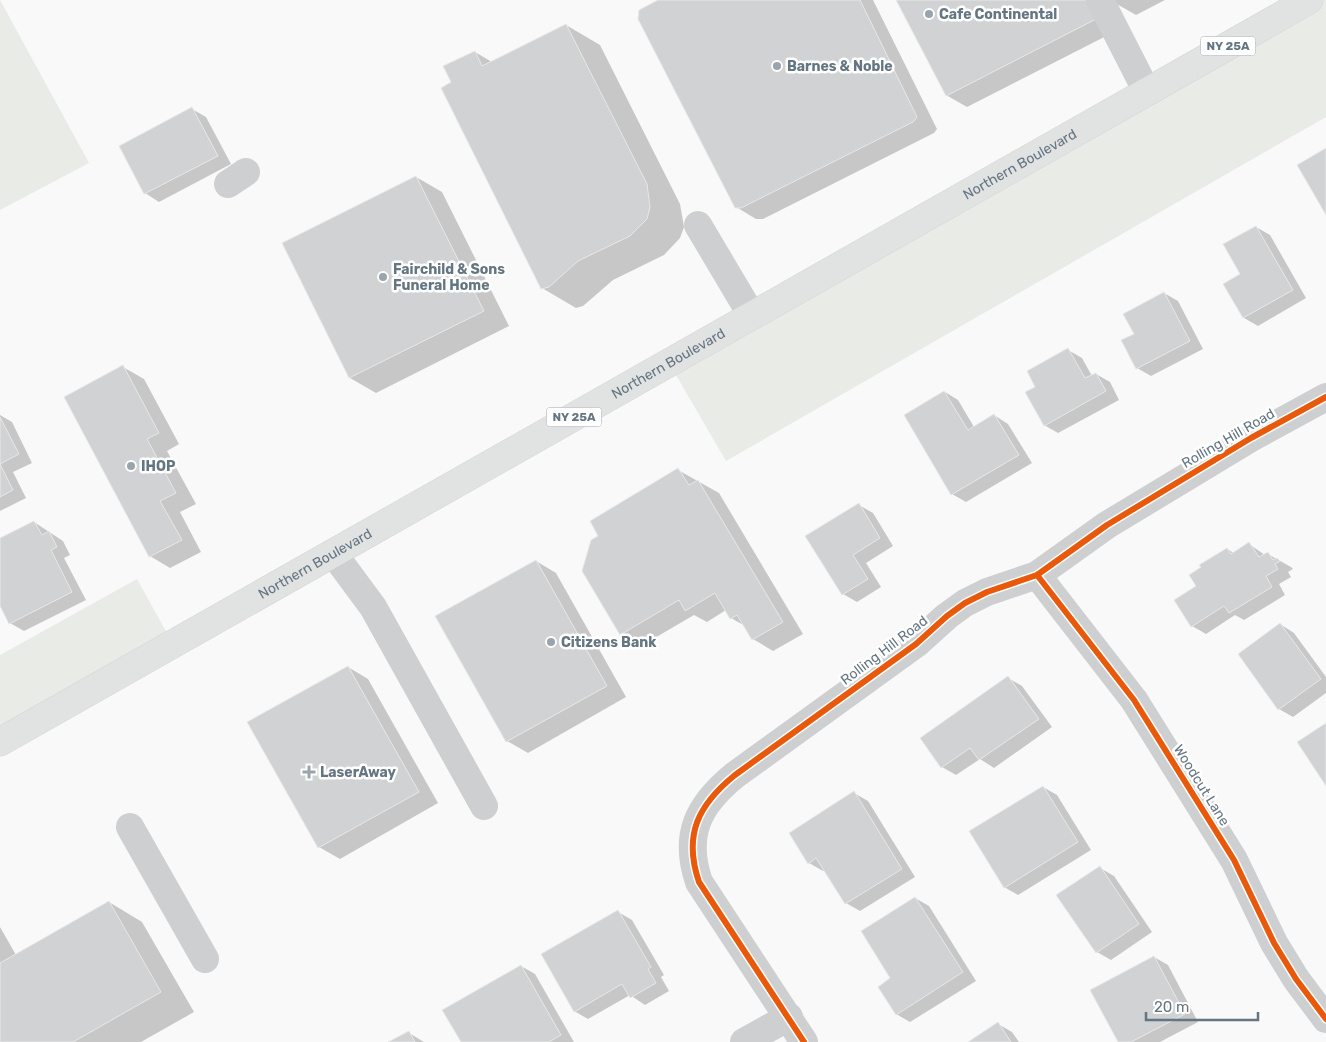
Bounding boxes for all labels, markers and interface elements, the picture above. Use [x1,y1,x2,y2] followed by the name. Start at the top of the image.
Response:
[939,6,1057,23] place label: Cafe Continental
[923,8,935,20] marker: Cafe Continental
[1200,36,1256,56] road number: NY 25A
[787,58,893,75] place label: Barnes & Noble
[771,60,783,72] marker: Barnes & Noble
[960,126,1080,203] street label: Northern Boulevard
[393,261,505,294] place label: Fairchild & Sons Funeral Home
[377,271,389,283] marker: Fairchild & Sons Funeral Home
[609,325,728,403] street label: Northern Boulevard
[1179,405,1278,472] street label: Rolling Hill Road
[546,408,602,427] road number: NY 25A
[141,458,176,475] place label: IHOP
[125,460,137,472] marker: IHOP
[255,525,375,603] street label: Northern Boulevard
[838,612,931,689] street label: Rolling Hill Road
[561,634,657,651] place label: Citizens Bank
[545,636,557,648] marker: Citizens Bank
[1170,742,1233,829] street label: Woodcut Lane
[320,764,397,781] place label: LaserAway
[302,765,316,779] marker: LaserAway
[1146,990,1258,1022] scale bar
[1154,998,1189,1016] text: 20 m

